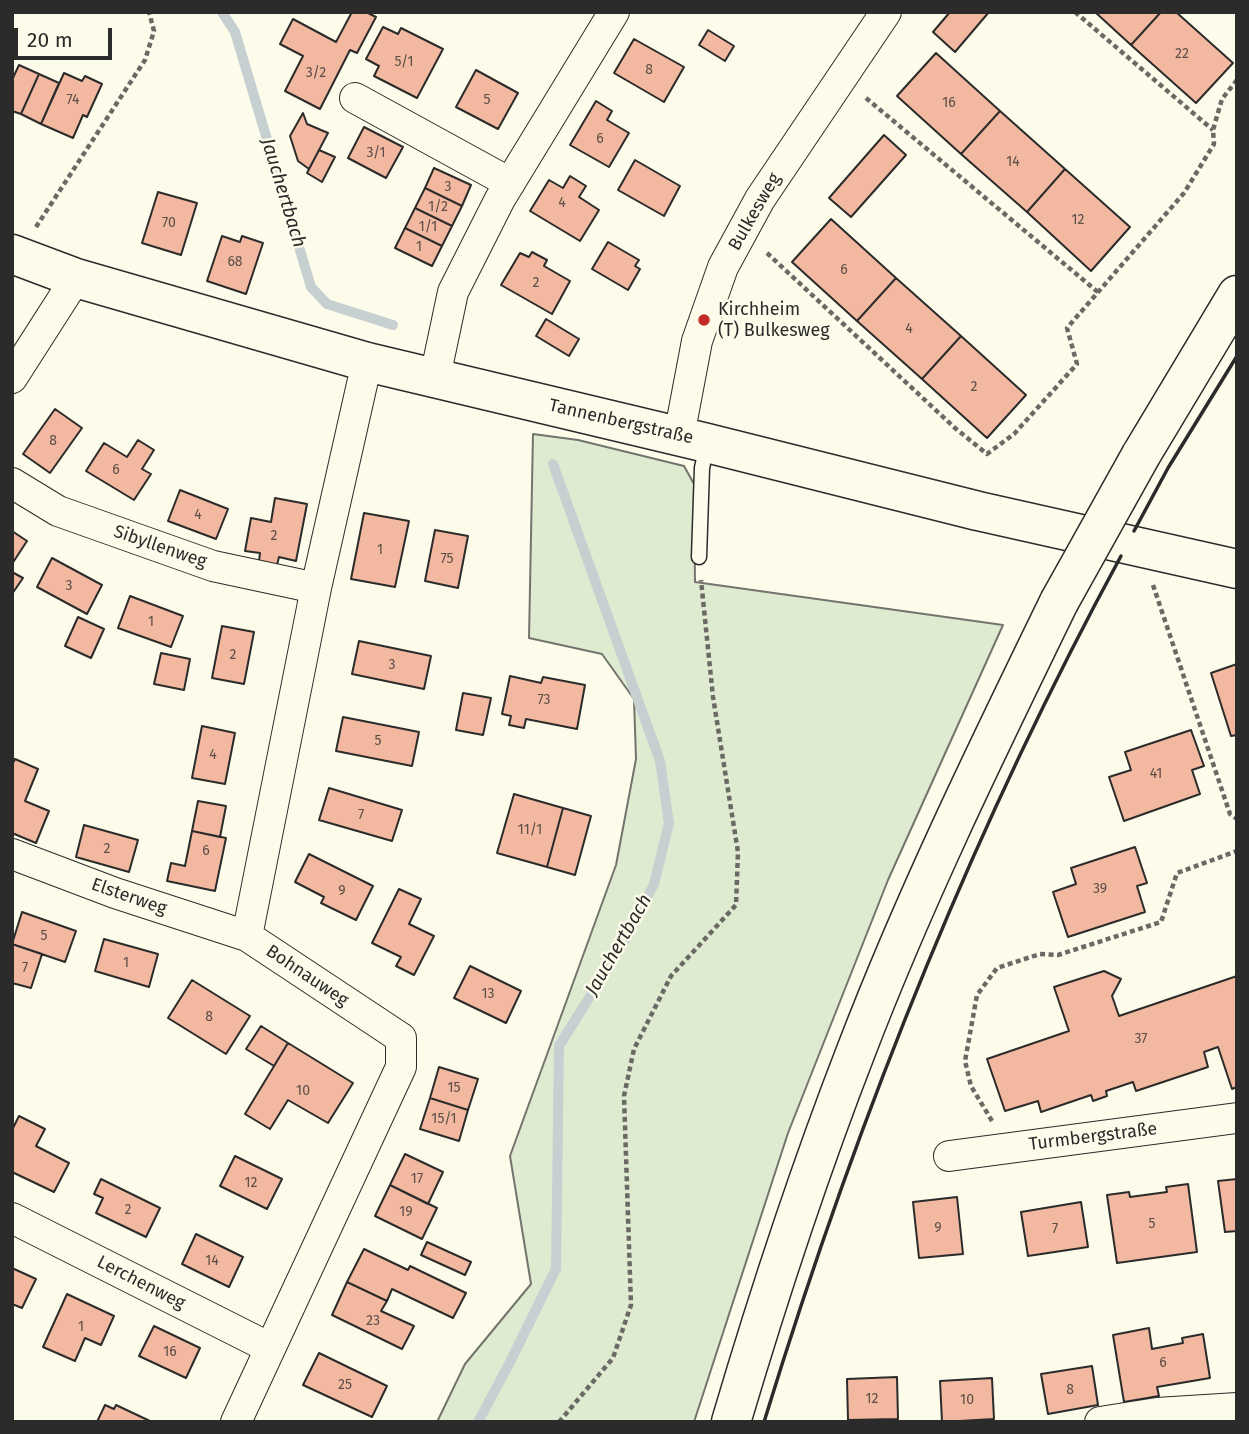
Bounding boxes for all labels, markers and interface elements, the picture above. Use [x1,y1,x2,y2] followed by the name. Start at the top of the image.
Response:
[18,14,116,58] scale bar
[27,27,73,53] text: 20 m
[1175,46,1189,62] house number: 22
[394,54,414,70] house number: 5/1
[645,62,653,78] house number: 8
[306,65,326,81] house number: 3/2
[66,92,80,108] house number: 74
[483,92,491,108] house number: 5
[942,95,956,111] house number: 16
[596,131,604,147] house number: 6
[256,136,310,250] water label: Jauchertbach
[366,145,386,161] house number: 3/1
[1006,154,1020,170] house number: 14
[724,169,786,255] street label: Bulkesweg
[445,179,451,195] house number: 3
[558,195,566,211] house number: 4
[428,199,448,215] house number: 1/2
[1072,212,1084,228] house number: 12
[162,215,176,231] house number: 70
[419,219,437,235] house number: 1/1
[416,239,422,255] house number: 1
[227,254,243,270] house number: 68
[840,262,848,278] house number: 6
[533,275,539,291] house number: 2
[718,299,830,342] place label: Kirchheim (T) Bulkesweg
[696,312,712,328] marker: Kirchheim (T) Bulkesweg
[905,321,913,337] house number: 4
[971,379,977,395] house number: 2
[547,395,695,449] street label: Tannenbergstraße
[49,433,57,449] house number: 8
[112,462,120,478] house number: 6
[194,507,202,523] house number: 4
[111,521,209,573] street label: Sibyllenweg
[271,528,277,544] house number: 2
[377,542,383,558] house number: 1
[440,551,454,567] house number: 75
[66,578,72,594] house number: 3
[148,614,154,630] house number: 1
[230,647,236,663] house number: 2
[389,657,395,673] house number: 3
[537,692,551,708] house number: 73
[374,733,382,749] house number: 5
[209,747,217,763] house number: 4
[1150,766,1162,782] house number: 41
[358,807,364,823] house number: 7
[518,822,542,838] house number: 11/1
[104,841,110,857] house number: 2
[202,843,210,859] house number: 6
[88,874,170,920] street label: Elsterweg
[1093,881,1107,897] house number: 39
[338,883,346,899] house number: 9
[581,890,657,1000] water label: Jauchertbach
[40,928,48,944] house number: 5
[262,941,352,1011] street label: Bohnauweg
[123,955,129,971] house number: 1
[22,960,28,976] house number: 7
[481,986,495,1002] house number: 13
[205,1009,213,1025] house number: 8
[1134,1031,1148,1047] house number: 37
[447,1080,461,1096] house number: 15
[296,1083,310,1099] house number: 10
[431,1111,457,1127] house number: 15/1
[1027,1118,1159,1156] street label: Turmbergstraße
[411,1171,423,1187] house number: 17
[245,1175,257,1191] house number: 12
[125,1202,131,1218] house number: 2
[399,1204,413,1220] house number: 19
[1148,1216,1156,1232] house number: 5
[934,1220,942,1236] house number: 9
[1052,1221,1058,1237] house number: 7
[93,1252,189,1314] street label: Lerchenweg
[205,1253,219,1269] house number: 14
[366,1313,380,1329] house number: 23
[78,1319,84,1335] house number: 1
[163,1344,177,1360] house number: 16
[1159,1355,1167,1371] house number: 6
[338,1377,352,1393] house number: 25
[1066,1382,1074,1398] house number: 8
[866,1391,878,1407] house number: 12
[960,1392,974,1408] house number: 10

